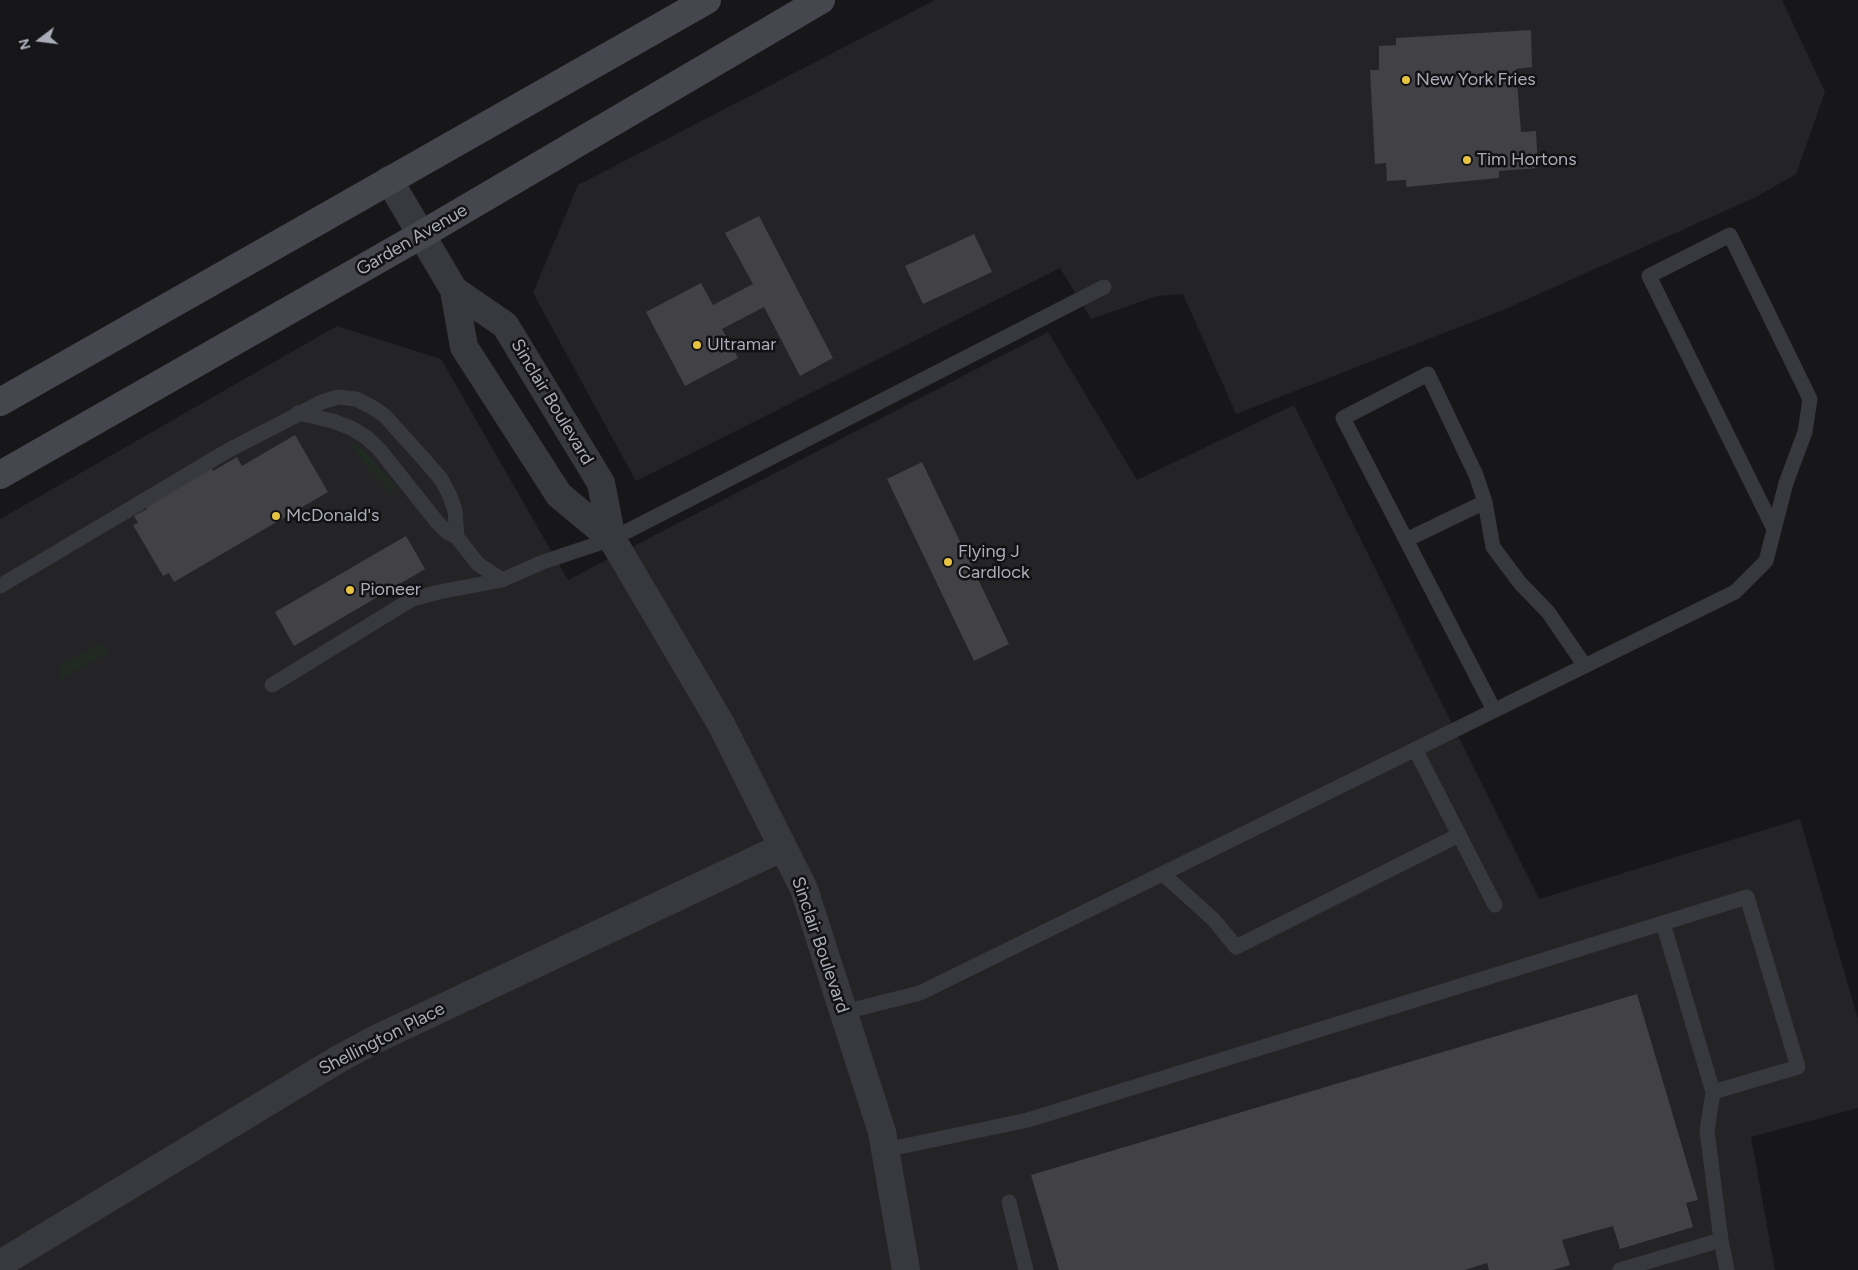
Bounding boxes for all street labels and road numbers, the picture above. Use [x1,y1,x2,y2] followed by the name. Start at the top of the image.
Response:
[353,199,471,281] street label: Garden Avenue
[506,335,598,469] street label: Sinclair Boulevard
[787,874,853,1016] street label: Sinclair Boulevard
[315,998,449,1080] street label: Shellington Place

